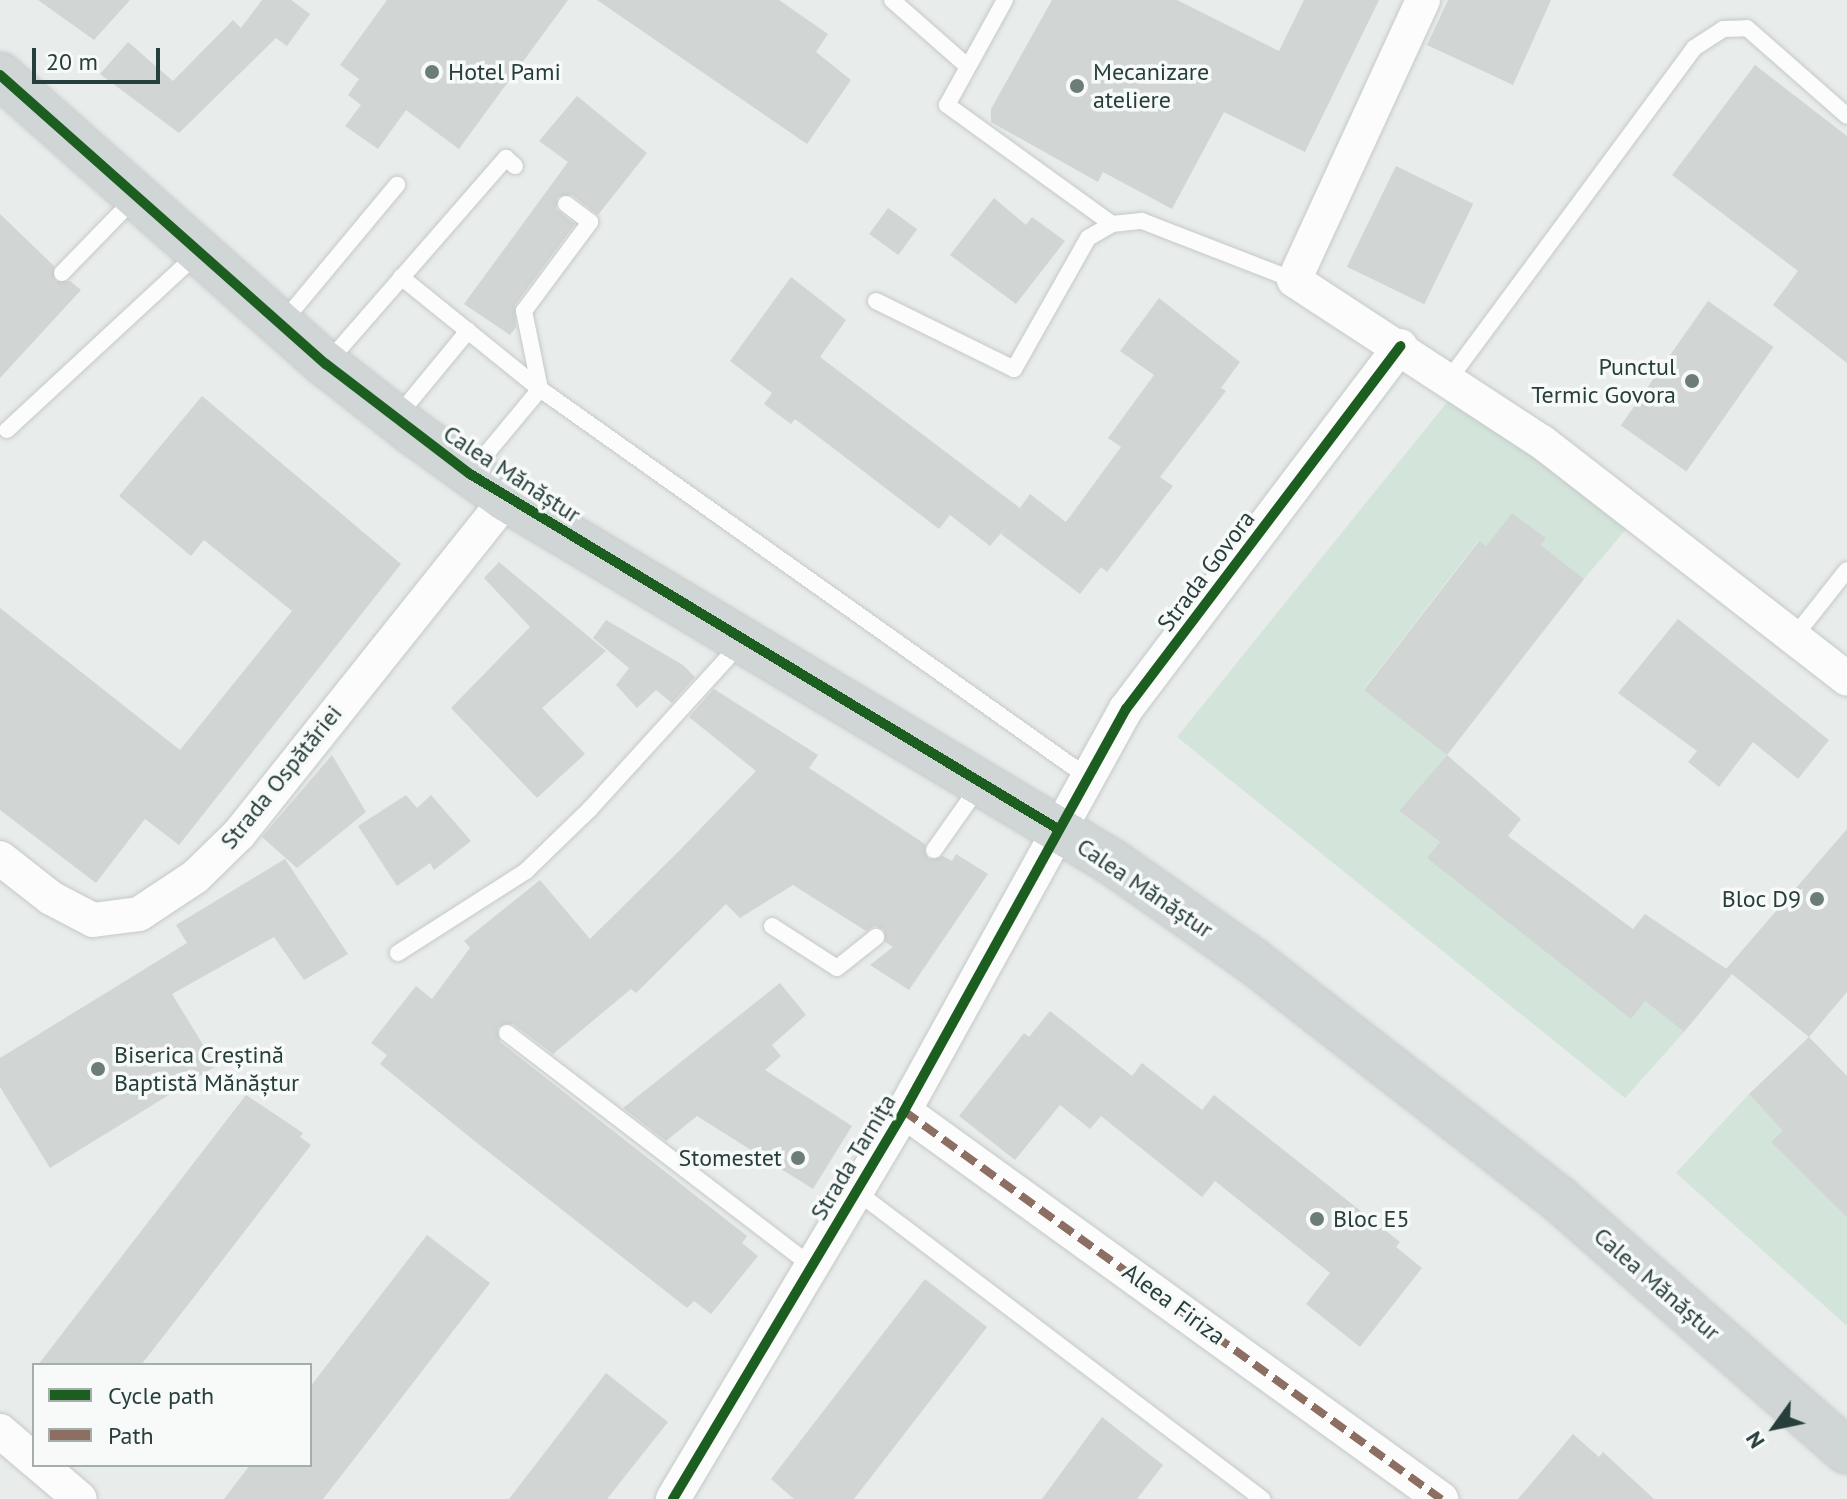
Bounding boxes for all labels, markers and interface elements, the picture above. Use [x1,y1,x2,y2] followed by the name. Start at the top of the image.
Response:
[36,32,164,82] scale bar
[46,46,98,77] text: 20 m
[448,58,561,86] place label: Hotel Pami
[1093,58,1209,114] place label: Mecanizare ateliere
[423,63,441,81] marker: Hotel Pami
[1068,77,1086,95] marker: Mecanizare ateliere
[1531,353,1676,409] place label: Punctul Termic Govora
[1683,372,1701,390] marker: Punctul Termic Govora
[438,419,586,529] street label: Calea Mănăștur
[1151,505,1261,637] street label: Strada Govora
[214,699,348,855] street label: Strada Ospătăriei
[1071,832,1219,944] street label: Calea Mănăștur
[1721,885,1801,913] place label: Bloc D9
[1808,890,1826,908] marker: Bloc D9
[114,1041,299,1097] place label: Biserica Creștină Baptistă Mănăștur
[89,1060,107,1078] marker: Biserica Creștină Baptistă Mănăștur
[804,1088,902,1226] street label: Strada Tarnița
[679,1144,782,1172] place label: Stomestet
[789,1149,807,1167] marker: Stomestet
[1333,1205,1410,1233] place label: Bloc E5
[1308,1210,1326,1228] marker: Bloc E5
[1588,1221,1726,1347] street label: Calea Mănăștur
[1117,1257,1231,1351] street label: Aleea Firiza
[32,1363,312,1467] legend
[108,1380,214,1411] text: Cycle path
[1735,1387,1815,1467] north arrow
[108,1420,154,1451] text: Path
[1739,1426,1771,1454] text: N

